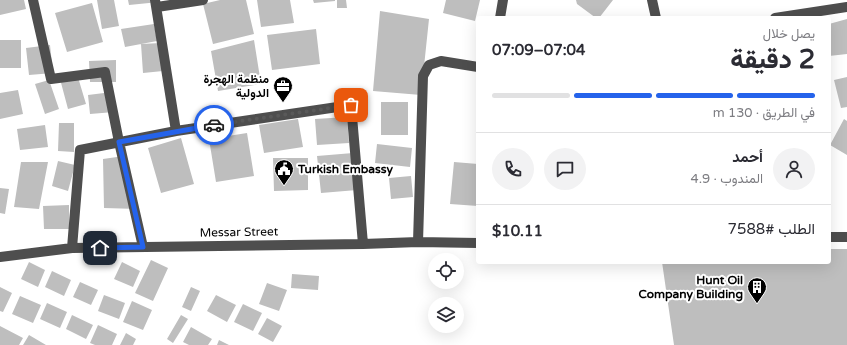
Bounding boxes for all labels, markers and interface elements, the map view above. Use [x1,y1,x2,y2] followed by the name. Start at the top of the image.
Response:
[763,26,815,42] text: يصل خلال
[492,41,585,59] text: 07:04–07:09
[730,44,815,75] text: 2 دقيقة
[203,72,269,101] place label: منظمة الهجرة الدولية
[272,75,294,103] office icon: منظمة الهجرة الدولية
[334,88,368,122] pin
[340,94,362,116] icon: bag
[194,105,234,145] courier
[713,105,815,121] text: في الطريق · 130 m
[203,114,225,136] icon: car
[492,148,534,190] button: phone
[544,148,586,190] button: chat
[732,148,763,166] text: أحمد
[773,148,815,190] button: person
[273,158,295,186] public building icon: Turkish Embassy
[297,162,394,177] place label: Turkish Embassy
[690,171,763,187] text: المندوب · 4.9
[728,220,815,238] text: الطلب #7588
[492,222,543,240] text: $10.11
[200,224,279,240] street label: Messar Street
[83,231,117,265] pin
[89,237,111,259] icon: home
[428,253,464,333] map controls
[428,253,464,289] button: locate
[639,273,743,302] place label: Hunt Oil Company Building
[746,276,768,304] building icon: Hunt Oil Company Building
[428,297,464,333] button: layers

